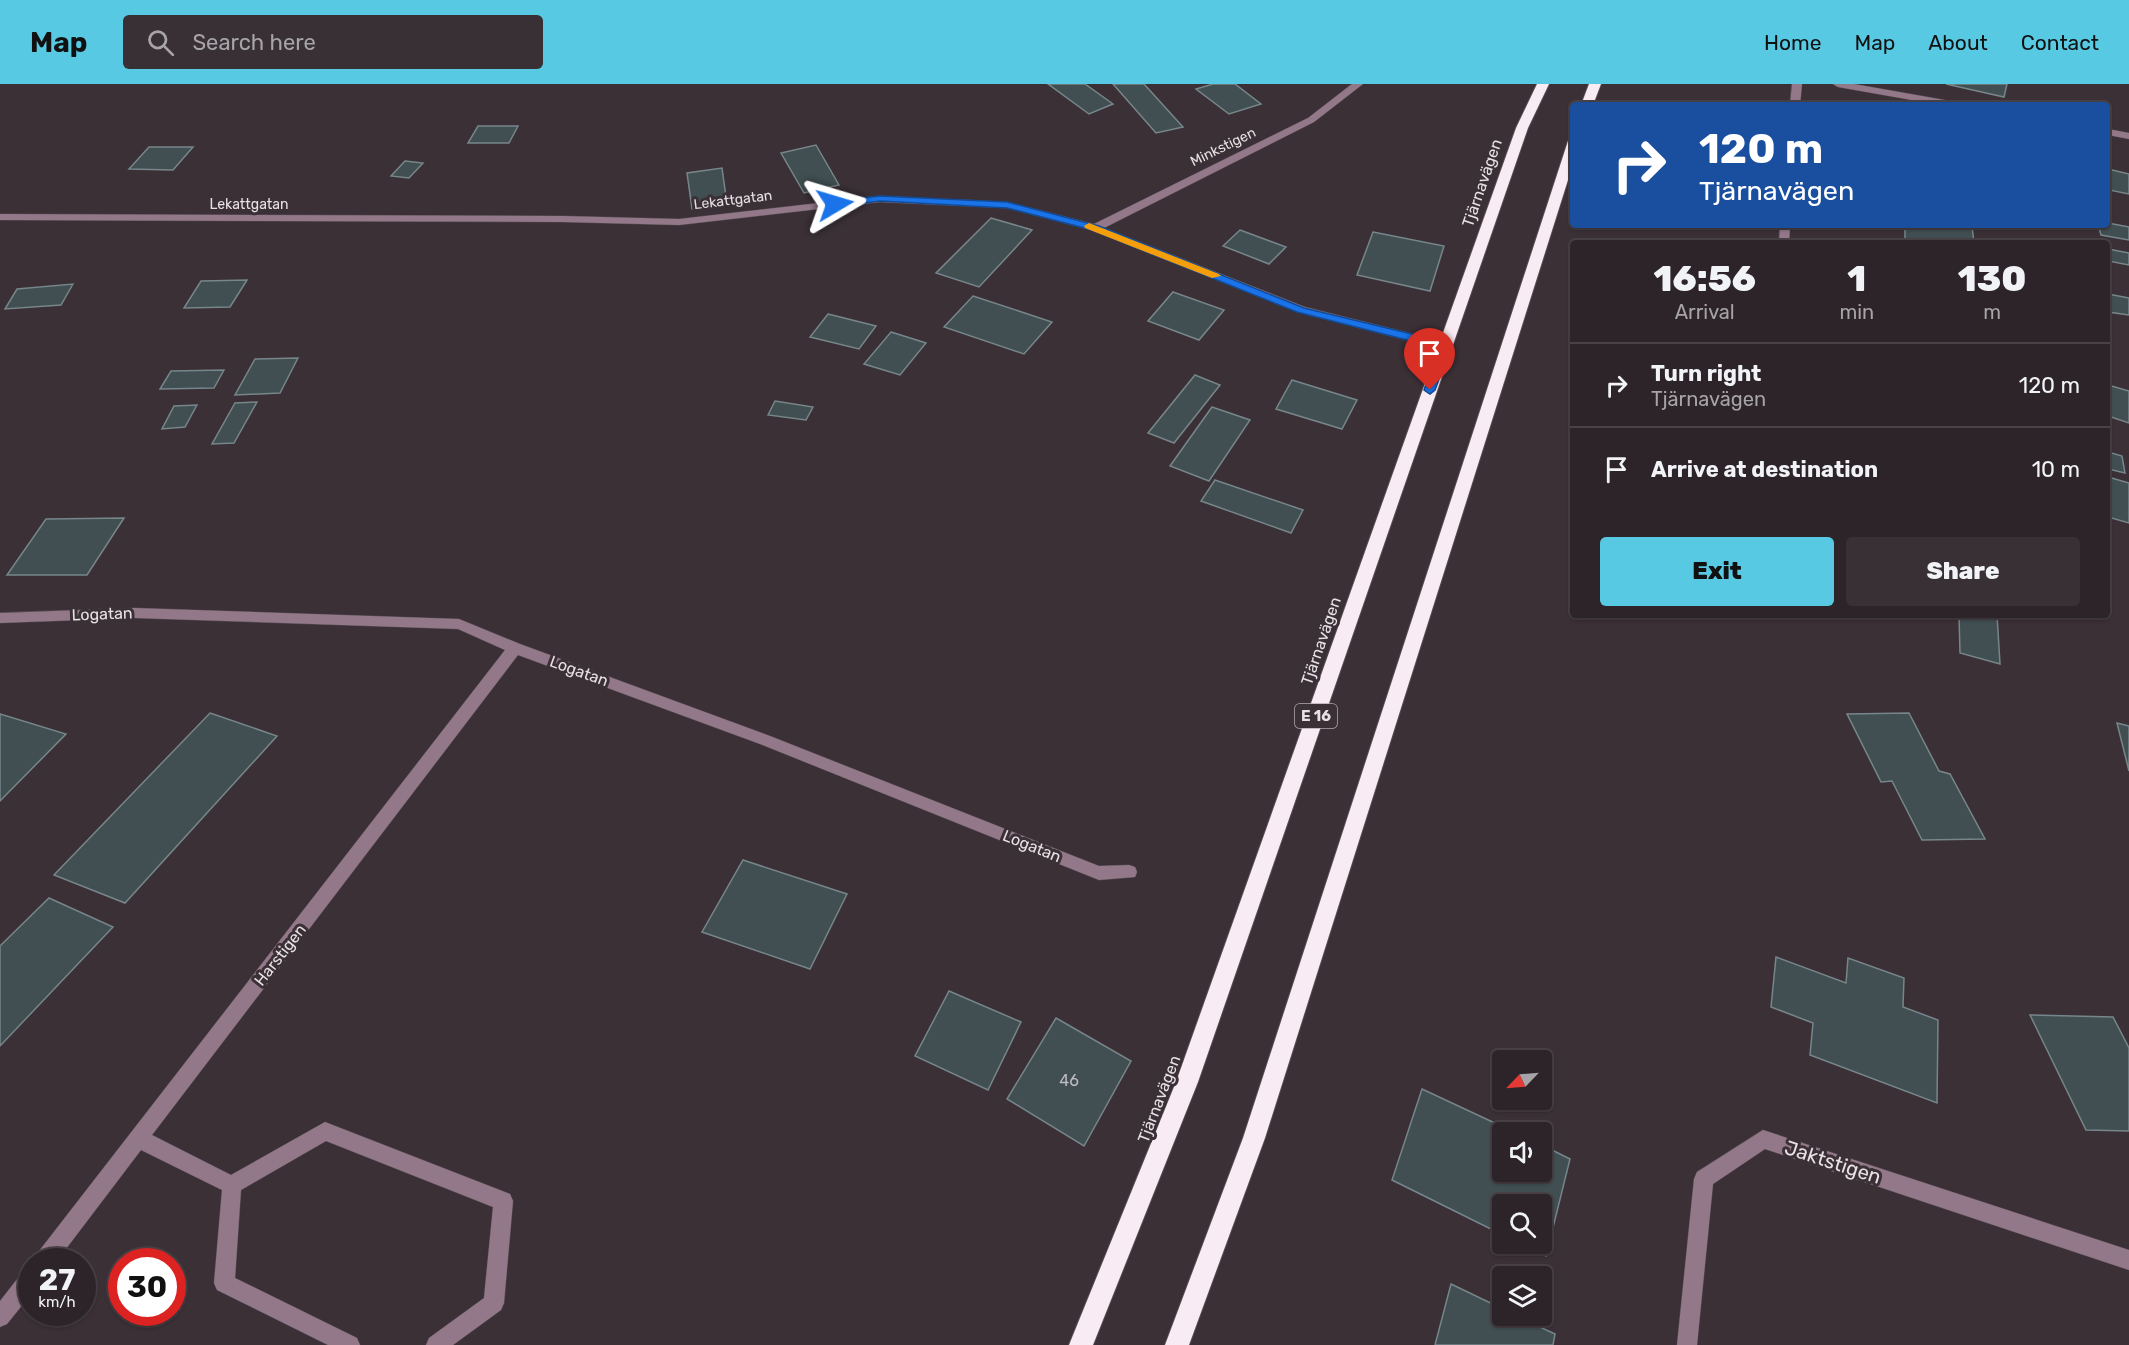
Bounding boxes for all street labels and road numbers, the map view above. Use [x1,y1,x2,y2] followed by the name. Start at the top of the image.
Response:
[1187,124,1259,170] street label: Minkstigen
[1458,136,1506,230] street label: Tjärnavägen
[693,187,773,213] street label: Lekattgatan
[210,196,288,213] street label: Lekattgatan
[1297,594,1345,688] street label: Tjärnavägen
[71,603,133,625] street label: Logatan
[547,652,611,690] street label: Logatan
[1295,704,1337,728] road number: E 16
[1000,826,1064,866] street label: Logatan
[250,920,310,990] street label: Harstigen
[1134,1053,1184,1145] street label: Tjärnavägen
[1782,1135,1884,1189] street label: Jaktstigen

